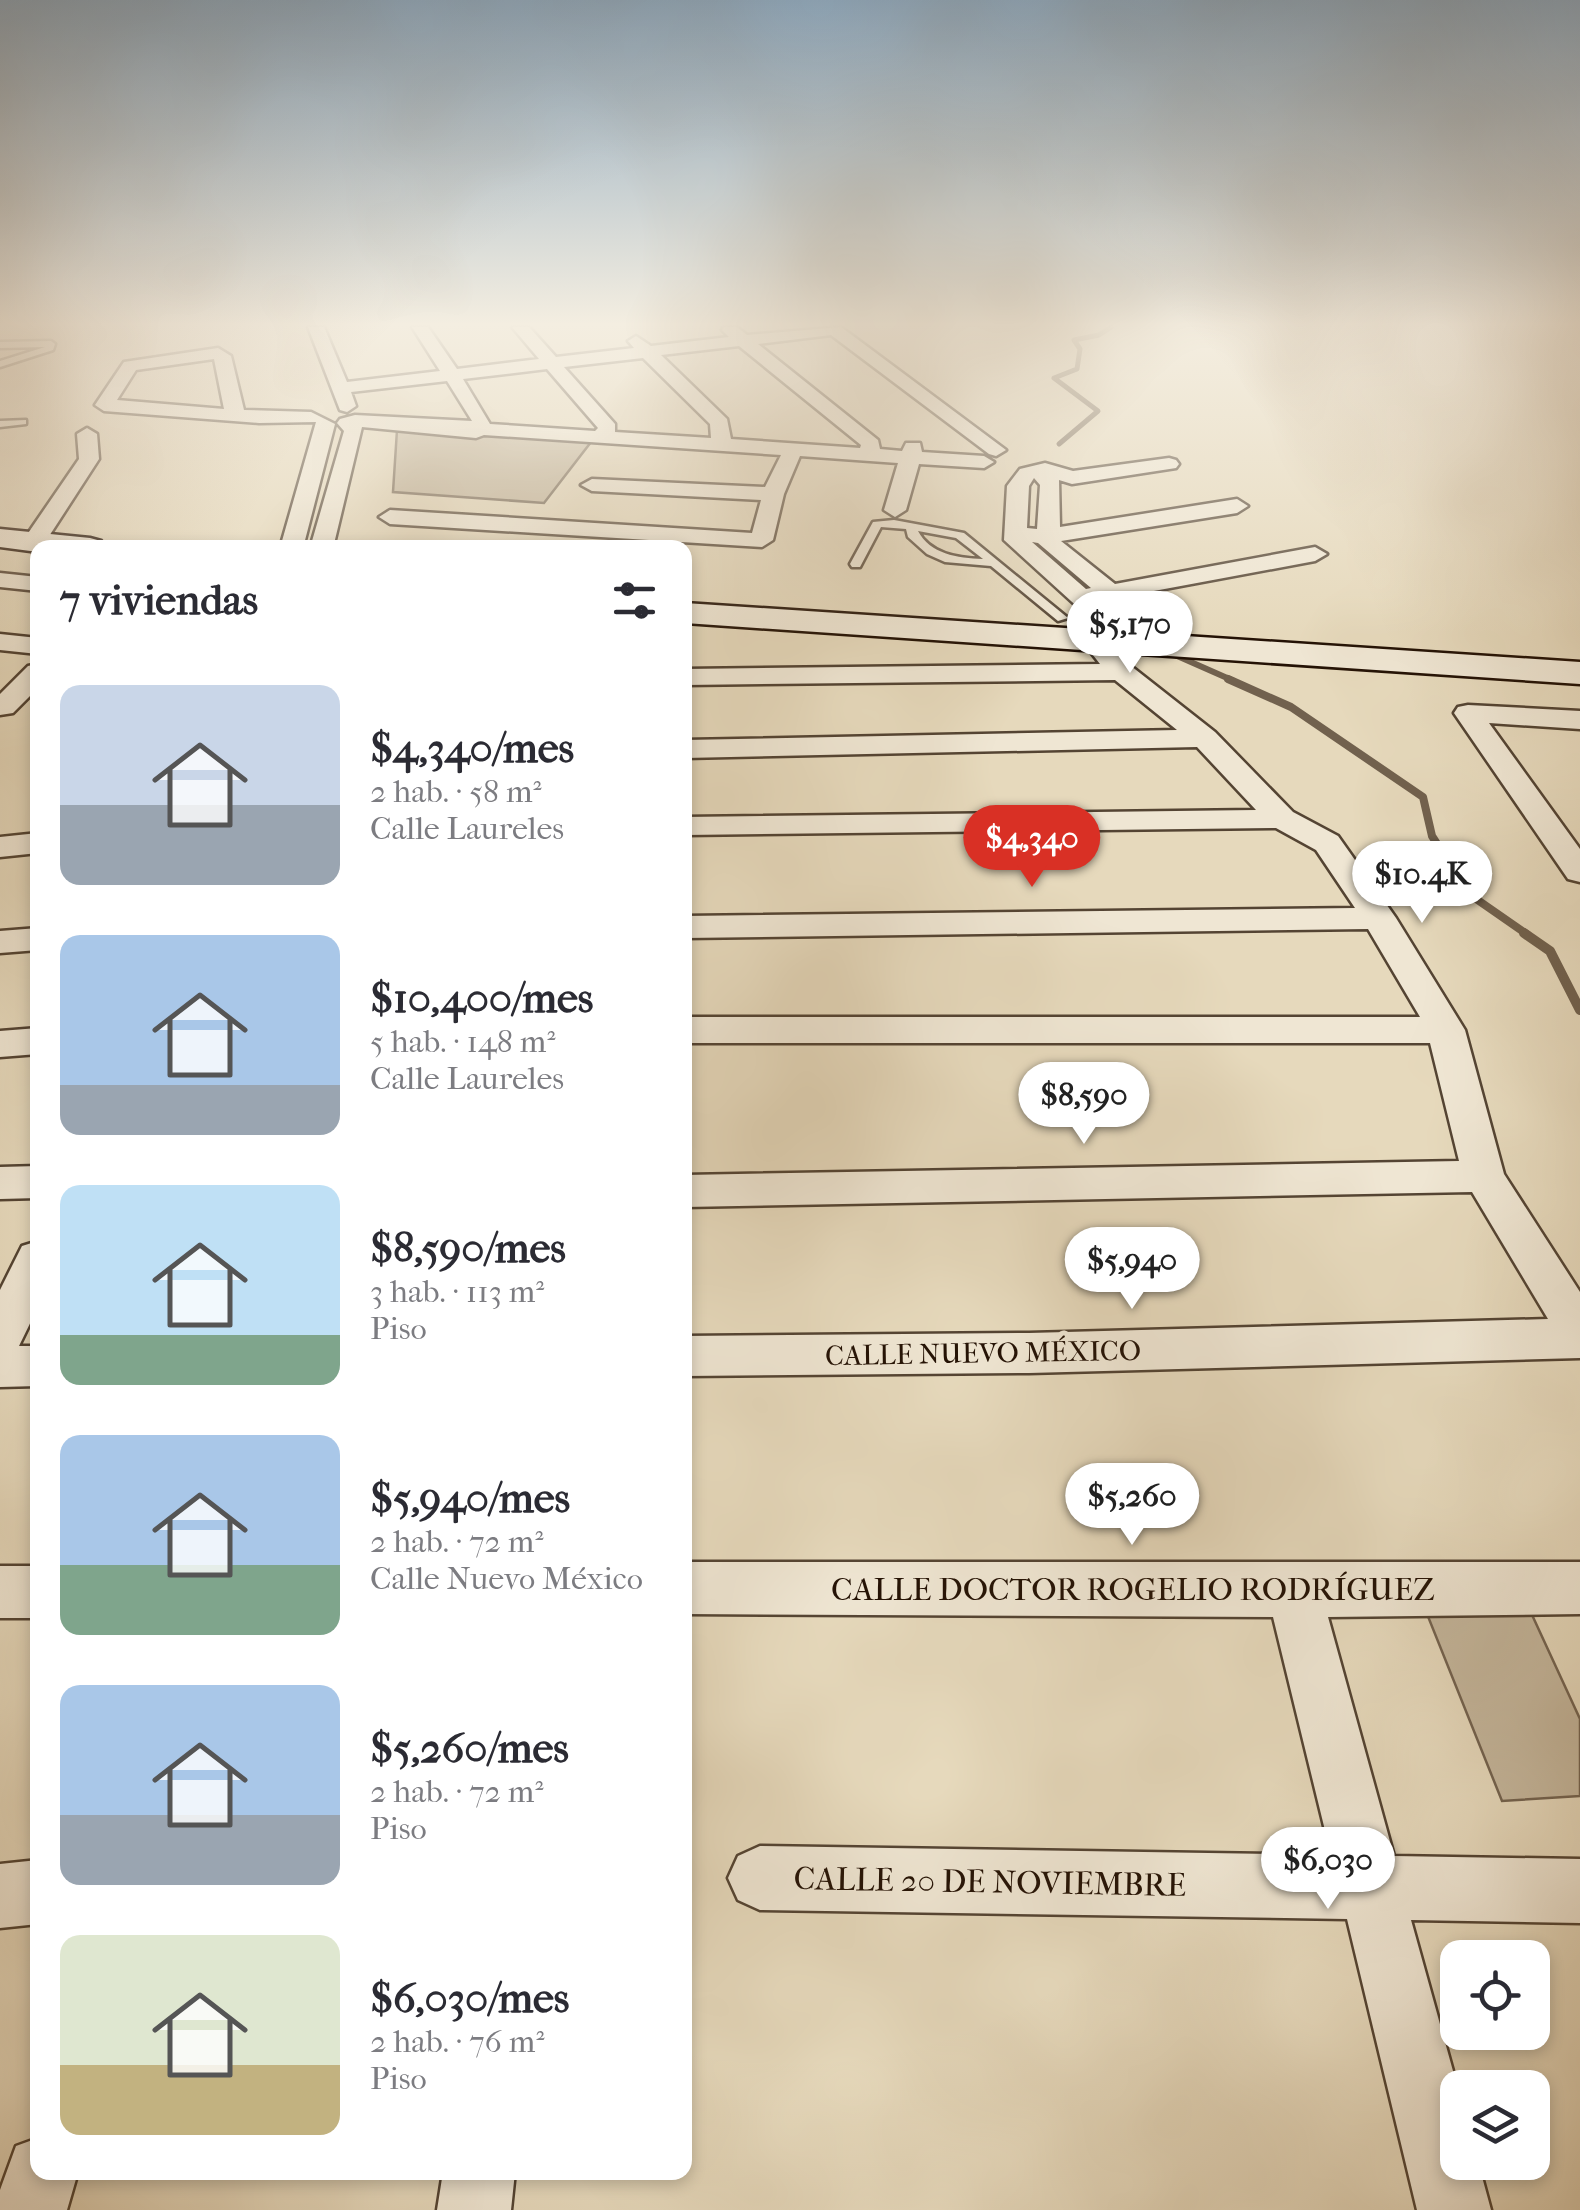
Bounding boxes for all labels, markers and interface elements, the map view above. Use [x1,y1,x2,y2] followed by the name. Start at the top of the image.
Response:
[607,573,662,628] icon: filters
[60,576,258,625] text: 7 viviendas
[1049,591,1211,676] pin: $5,170
[1089,605,1171,642] text: $5,170
[370,724,574,773] text: $4,340/mes
[140,725,260,845] icon: home
[370,773,542,810] text: 2 hab. · 58 m²
[951,805,1113,890] pin: $4,340
[370,810,564,847] text: Calle Laureles
[985,819,1079,856] text: $4,340
[1341,841,1503,926] pin: $10.4K
[1374,855,1470,892] text: $10.4K
[370,974,593,1023] text: $10,400/mes
[140,975,260,1095] icon: home
[370,1023,555,1060] text: 5 hab. · 148 m²
[370,1060,564,1097] text: Calle Laureles
[1003,1062,1165,1147] pin: $8,590
[1040,1076,1128,1113] text: $8,590
[370,1224,566,1273] text: $8,590/mes
[140,1225,260,1345] icon: home
[1051,1227,1213,1312] pin: $5,940
[1087,1241,1177,1278] text: $5,940
[370,1273,544,1310] text: 3 hab. · 113 m²
[370,1310,427,1347] text: Piso
[825,1334,1141,1372] street label: CALLE NUEVO MÉXICO
[1051,1463,1213,1548] pin: $5,260
[370,1474,570,1523] text: $5,940/mes
[140,1475,260,1595] icon: home
[1087,1477,1177,1514] text: $5,260
[370,1523,543,1560] text: 2 hab. · 72 m²
[370,1560,643,1597] text: Calle Nuevo México
[831,1571,1435,1608] street label: CALLE DOCTOR ROGELIO RODRÍGUEZ
[370,1724,569,1773] text: $5,260/mes
[140,1725,260,1845] icon: home
[370,1773,543,1810] text: 2 hab. · 72 m²
[370,1810,427,1847] text: Piso
[1247,1827,1409,1912] pin: $6,030
[1283,1841,1373,1878] text: $6,030
[793,1860,1187,1904] street label: CALLE 20 DE NOVIEMBRE
[1440,1940,1550,2180] map controls
[1440,1940,1550,2050] button: locate
[370,1974,569,2023] text: $6,030/mes
[140,1975,260,2095] icon: home
[370,2023,544,2060] text: 2 hab. · 76 m²
[370,2060,427,2097] text: Piso
[1440,2070,1550,2180] button: layers

